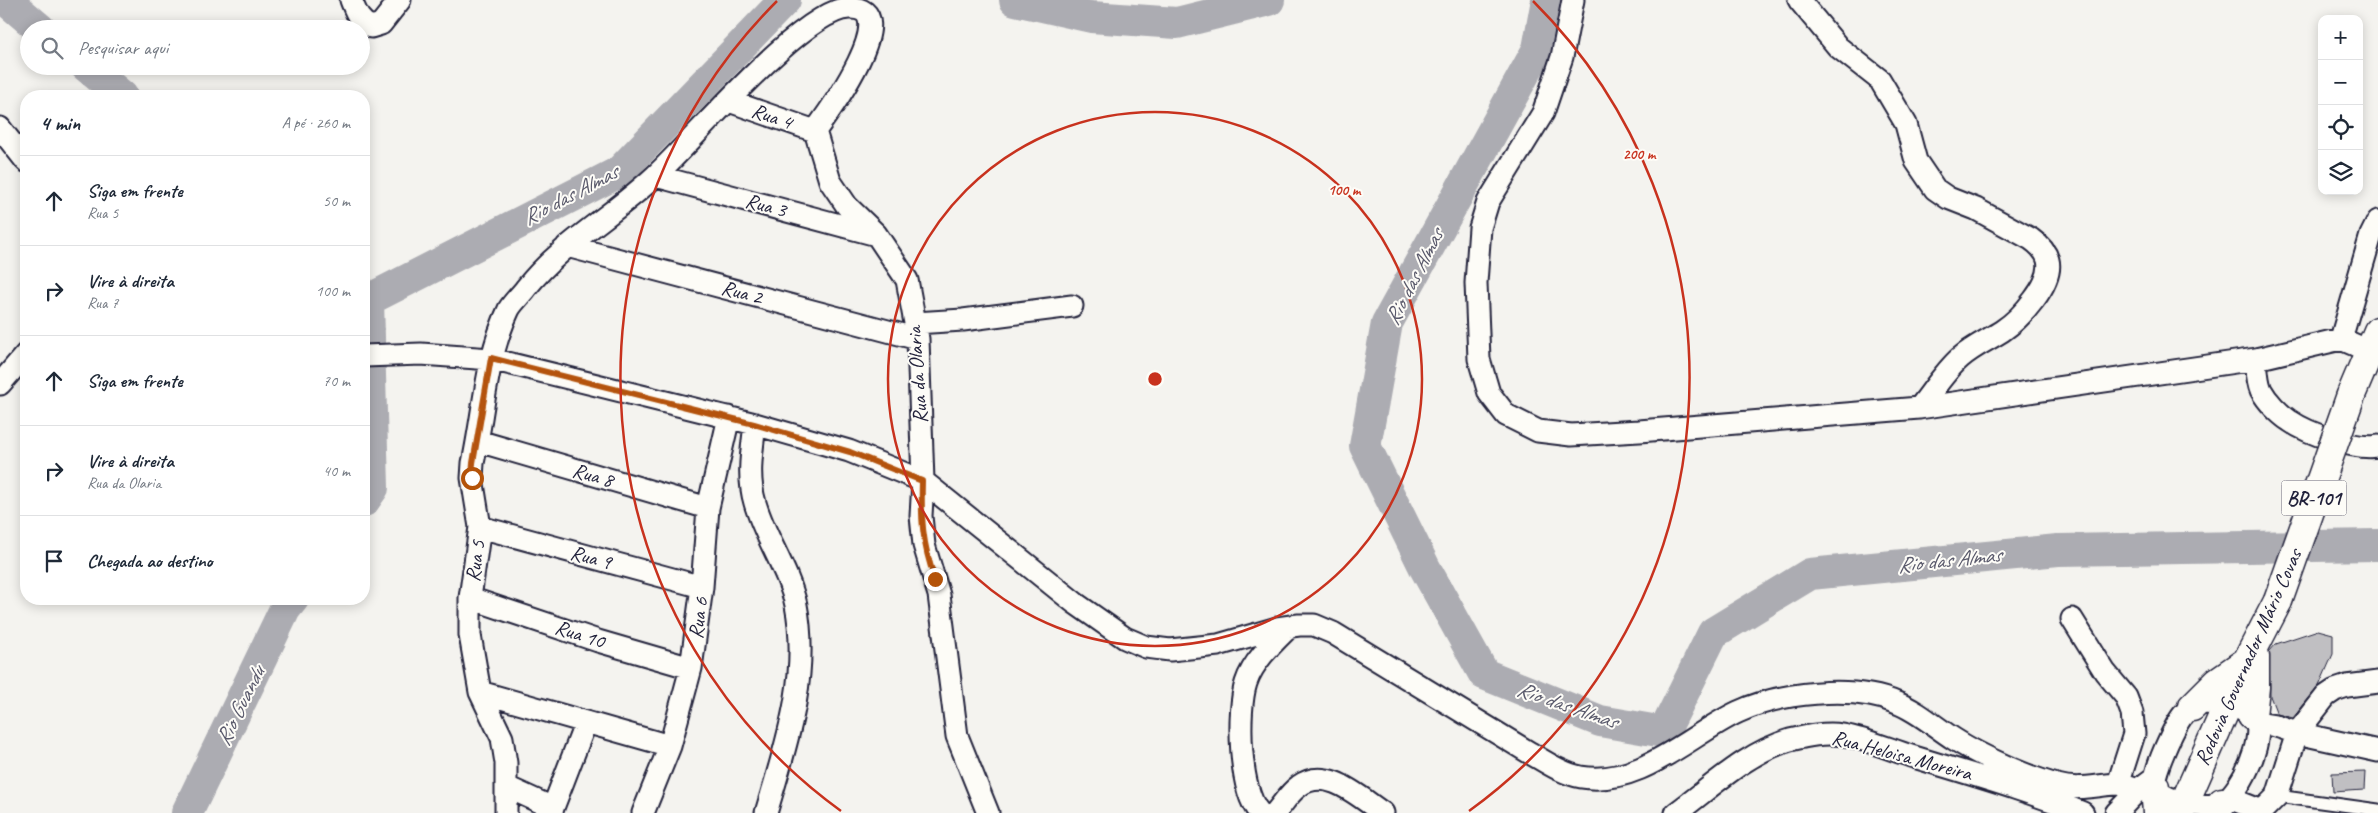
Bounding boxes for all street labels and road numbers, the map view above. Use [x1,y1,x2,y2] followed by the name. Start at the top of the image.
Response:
[748,97,798,136] street label: Rua 4
[743,187,791,223] street label: Rua 3
[719,274,767,310] street label: Rua 2
[900,323,933,424] street label: Rua da Olaria
[570,457,619,494] street label: Rua 8
[2282,480,2346,516] road number: BR-101
[459,537,491,583] street label: Rua 5
[568,539,616,575] street label: Rua 9
[2188,543,2308,769] street label: Rodovia Governador Mário Covas
[682,595,714,640] street label: Rua 6
[552,614,610,655] street label: Rua 10
[1829,724,1977,787] street label: Rua Heloisa Moreira

